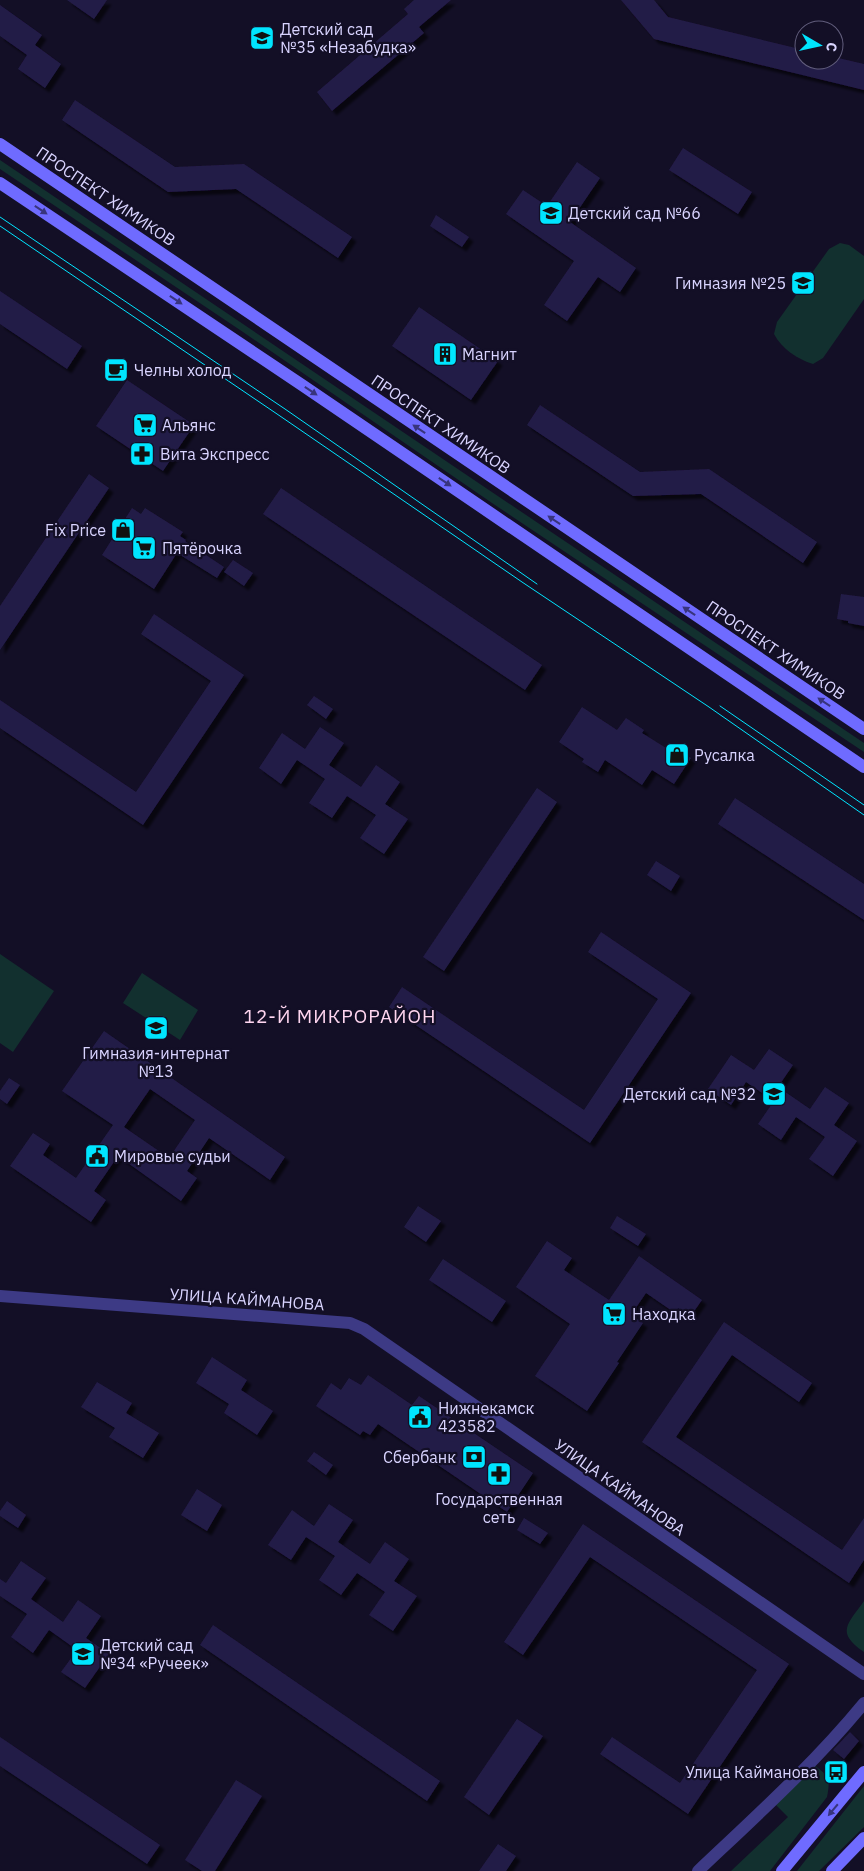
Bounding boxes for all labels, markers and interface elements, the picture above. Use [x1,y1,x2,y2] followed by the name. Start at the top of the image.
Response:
[280,19,416,57] place label: Детский сад №35 «Незабудка»
[794,20,844,70] north arrow
[249,25,275,51] school or university icon: Детский сад №35 «Незабудка»
[822,41,841,53] text: С
[33,142,179,250] street label: ПРОСПЕКТ ХИМИКОВ
[538,200,564,226] school or university icon: Детский сад №66
[568,203,701,223] place label: Детский сад №66
[34,205,47,215] one-way arrow
[790,270,816,296] school or university icon: Гимназия №25
[675,273,786,293] place label: Гимназия №25
[169,296,182,305] one-way arrow
[432,341,458,367] building icon: Магнит
[462,344,517,364] place label: Магнит
[103,357,129,383] cafe icon: Челны холод
[134,360,232,380] place label: Челны холод
[368,370,514,478] street label: ПРОСПЕКТ ХИМИКОВ
[304,386,317,396] one-way arrow
[132,412,158,438] supermarket icon: Альянс
[162,415,216,435] place label: Альянс
[413,424,426,434] one-way arrow
[129,441,155,467] pharmacy icon: Вита Экспресс
[160,444,269,464] place label: Вита Экспресс
[438,477,452,487] one-way arrow
[547,515,561,525] one-way arrow
[110,517,136,543] shop icon: Fix Price
[45,520,106,540] place label: Fix Price
[131,535,157,561] supermarket icon: Пятёрочка
[162,538,242,558] place label: Пятёрочка
[703,596,849,704] street label: ПРОСПЕКТ ХИМИКОВ
[682,606,696,616] one-way arrow
[817,697,831,707] one-way arrow
[664,742,690,768] shop icon: Русалка
[694,745,755,765] place label: Русалка
[244,1004,436,1028] district label: 12-Й МИКРОРАЙОН
[143,1015,169,1041] school or university icon: Гимназия-интернат №13
[82,1043,230,1081] place label: Гимназия-интернат №13
[761,1081,787,1107] school or university icon: Детский сад №32
[623,1084,756,1104] place label: Детский сад №32
[84,1143,110,1169] public building icon: Мировые судьи
[114,1146,231,1166] place label: Мировые судьи
[169,1284,325,1314] street label: УЛИЦА КАЙМАНОВА
[601,1301,627,1327] supermarket icon: Находка
[632,1304,696,1324] place label: Находка
[438,1398,535,1436] place label: Нижнекамск 423582
[407,1404,433,1430] public building icon: Нижнекамск 423582
[551,1434,689,1540] street label: УЛИЦА КАЙМАНОВА
[461,1444,487,1470] bank icon: Сбербанк
[383,1447,456,1467] place label: Сбербанк
[486,1461,512,1487] pharmacy icon: Государственная сеть
[435,1489,563,1527] place label: Государственная сеть
[100,1635,209,1673] place label: Детский сад №34 «Ручеек»
[70,1641,96,1667] school or university icon: Детский сад №34 «Ручеек»
[823,1759,849,1785] bus stop icon: Улица Кайманова
[685,1762,818,1782] place label: Улица Кайманова
[827,1803,838,1816] one-way arrow

